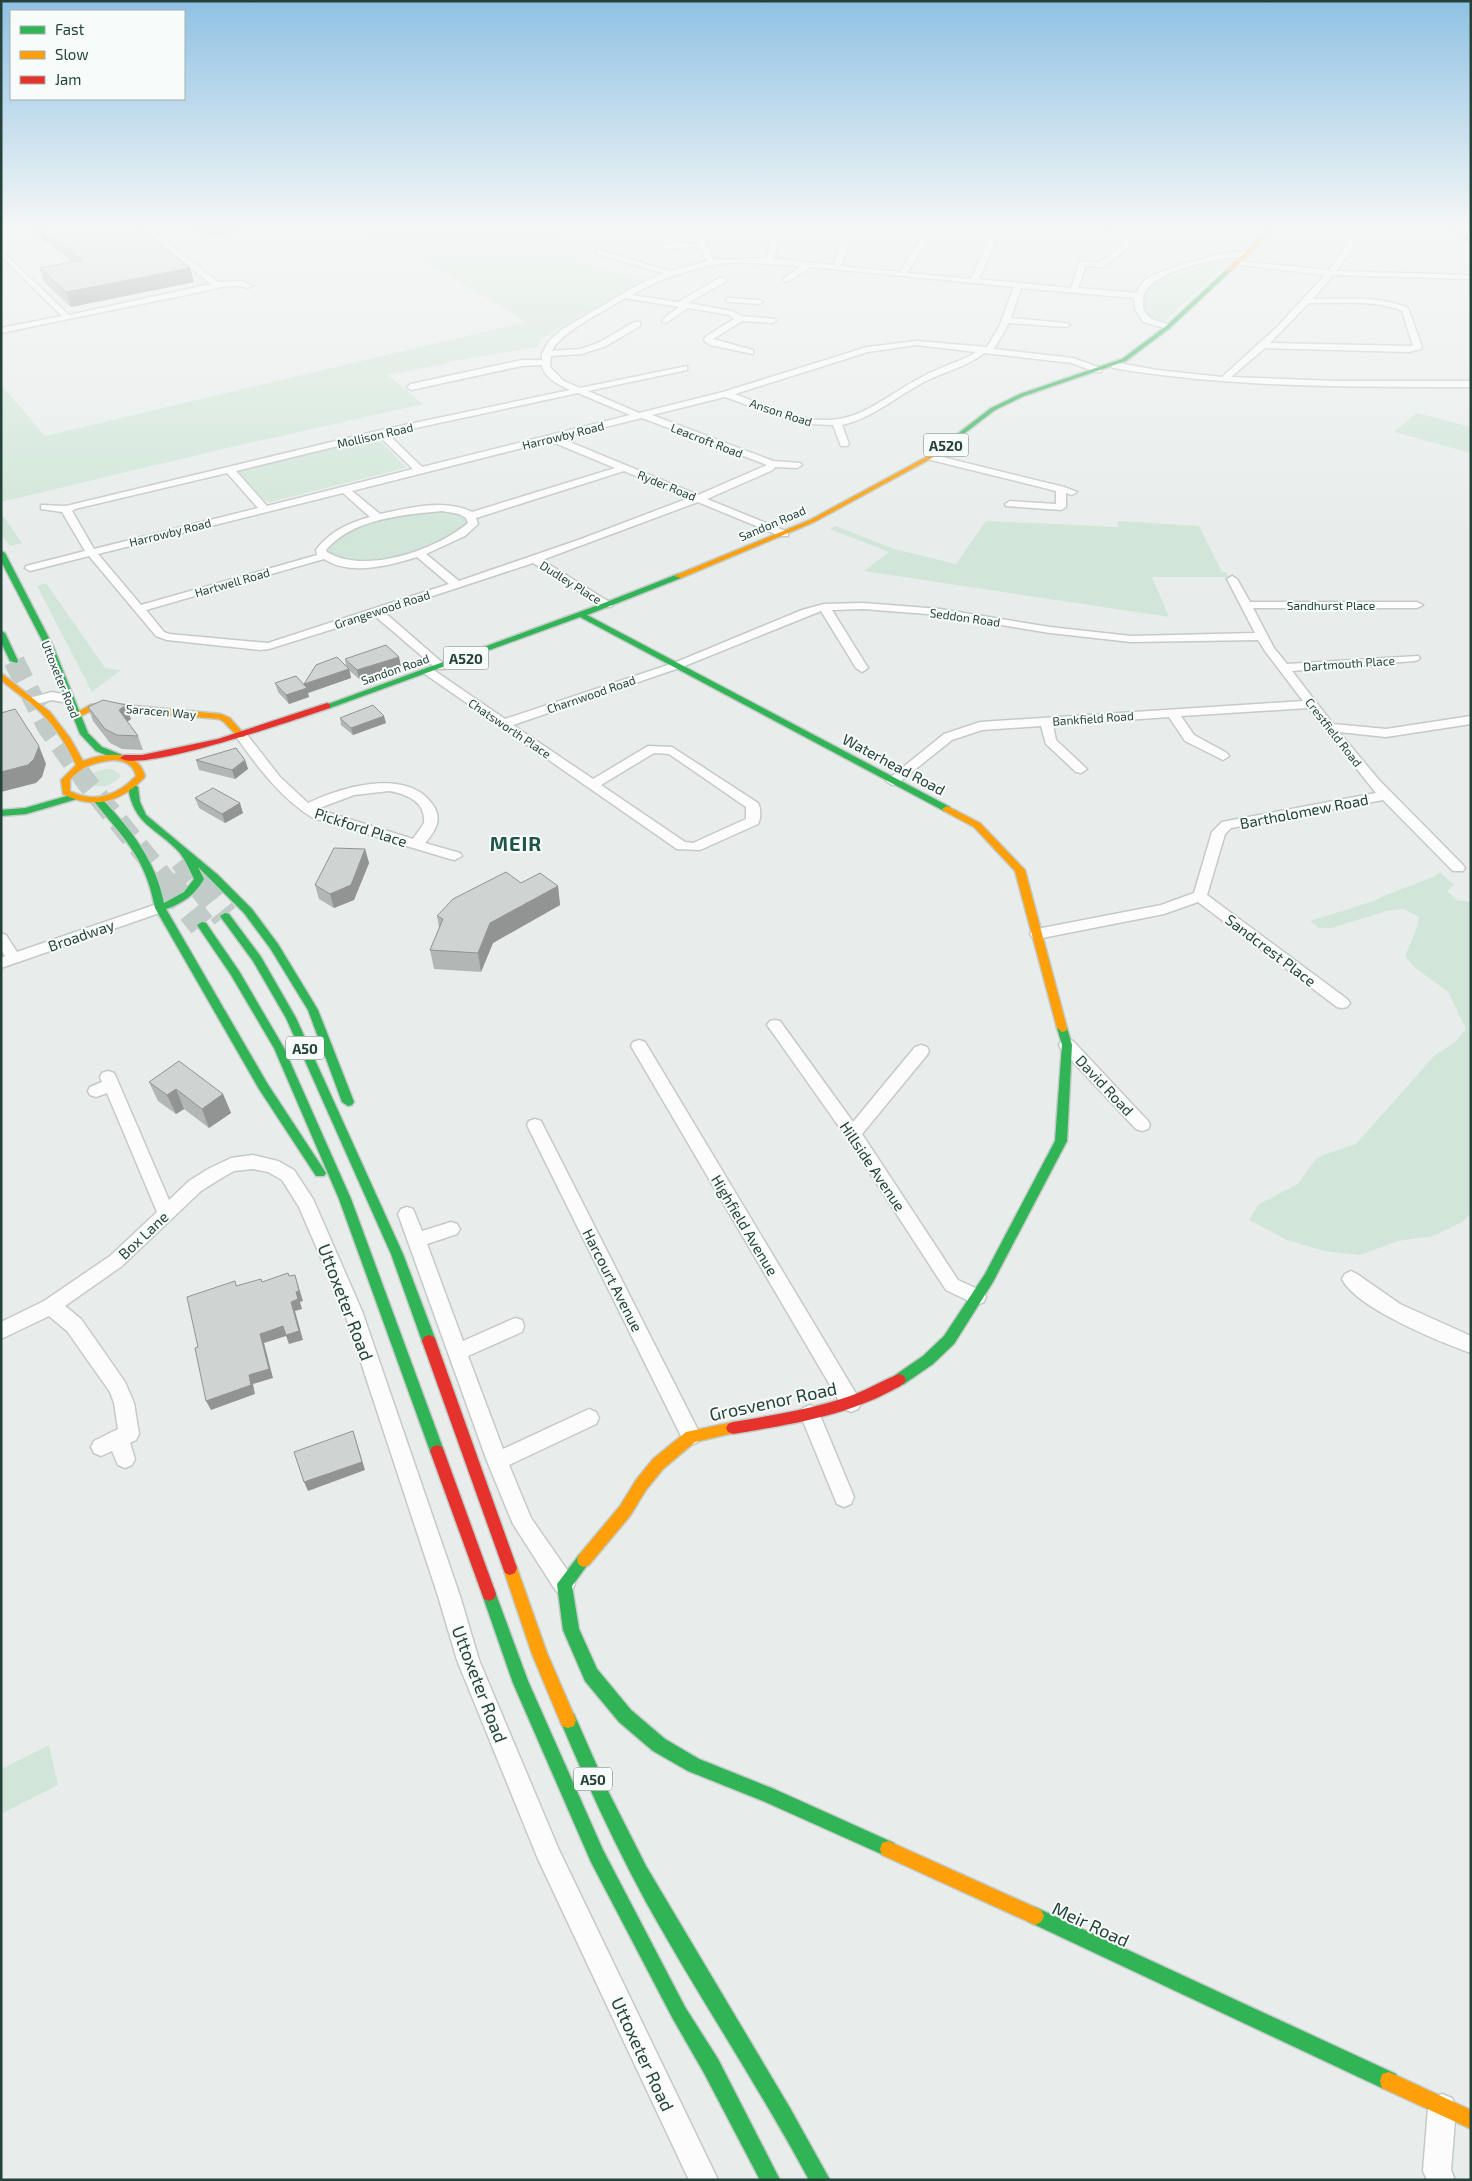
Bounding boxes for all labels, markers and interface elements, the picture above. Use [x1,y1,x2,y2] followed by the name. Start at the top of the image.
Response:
[10,10,185,100] legend
[55,20,85,38] text: Fast
[55,45,89,63] text: Slow
[55,70,81,88] text: Jam
[748,395,814,429] street label: Anson Road
[521,418,605,452] street label: Harrowby Road
[336,419,414,451] street label: Mollison Road
[669,420,745,460] street label: Leacroft Road
[924,434,968,456] road number: A520
[636,467,698,503] street label: Ryder Road
[736,503,808,543] street label: Sandon Road
[128,515,212,549] street label: Harrowby Road
[538,558,604,606] street label: Dudley Place
[193,565,271,599] street label: Hartwell Road
[332,587,432,631] street label: Grangewood Road
[1287,598,1375,612] street label: Sandhurst Place
[929,605,1001,629] street label: Seddon Road
[39,638,83,720] street label: Uttoxeter Road
[444,646,488,670] road number: A520
[359,651,431,687] street label: Sandon Road
[1303,653,1395,673] street label: Dartmouth Place
[545,672,637,716] street label: Charnwood Road
[466,695,554,761] street label: Chatsworth Place
[1303,695,1365,769] street label: Crestfield Road
[125,701,197,721] street label: Saracen Way
[1052,708,1134,728] street label: Bankfield Road
[840,729,948,799] street label: Waterhead Road
[1238,790,1370,832] street label: Bartholomew Road
[312,804,410,850] street label: Pickford Place
[490,831,542,855] district label: MEIR
[1222,910,1320,990] street label: Sandcrest Place
[45,915,117,955] street label: Broadway
[286,1036,324,1060] road number: A50
[1072,1051,1138,1119] street label: David Road
[836,1118,910,1214] street label: Hillside Avenue
[708,1171,782,1279] street label: Highfield Avenue
[114,1207,172,1263] street label: Box Lane
[579,1225,647,1335] street label: Harcourt Avenue
[314,1240,378,1364] street label: Uttoxeter Road
[707,1377,839,1425] street label: Grosvenor Road
[448,1622,512,1746] street label: Uttoxeter Road
[574,1768,612,1790] road number: A50
[1049,1897,1133,1951] street label: Meir Road
[607,1993,679,2115] street label: Uttoxeter Road

